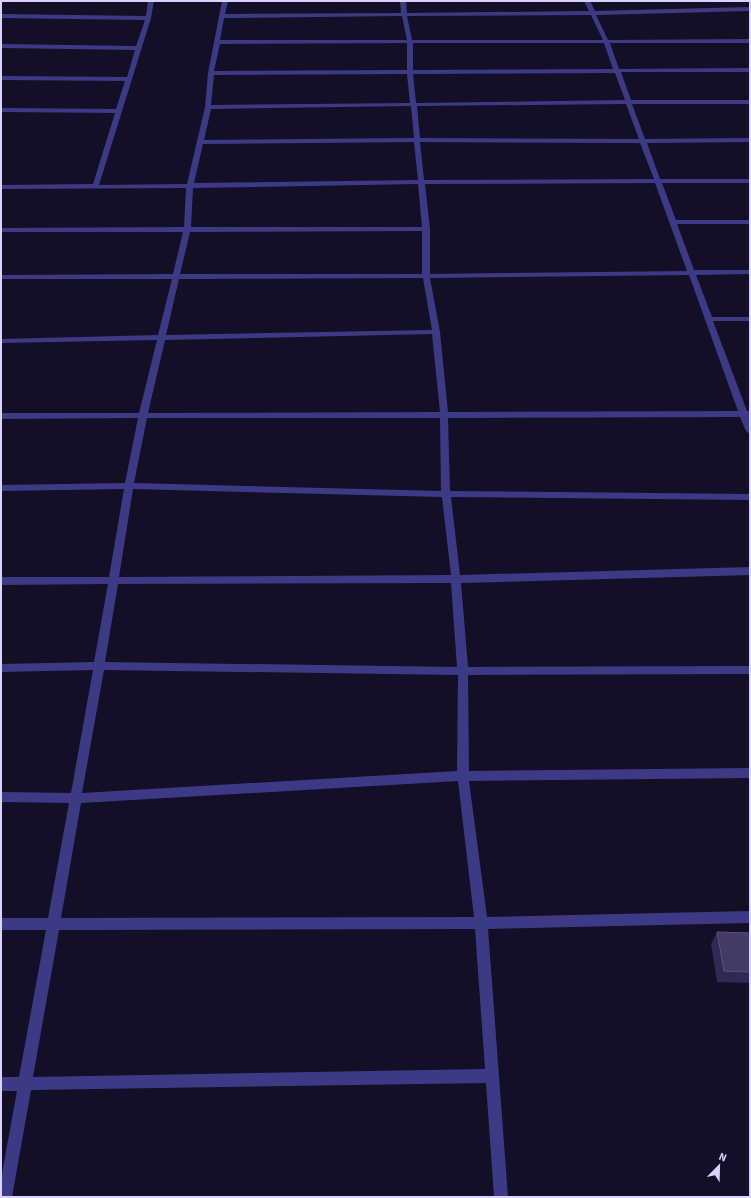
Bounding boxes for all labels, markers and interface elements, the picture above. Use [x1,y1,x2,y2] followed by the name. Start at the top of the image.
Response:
[699,1146,739,1186] north arrow
[716,1149,729,1166] text: N

